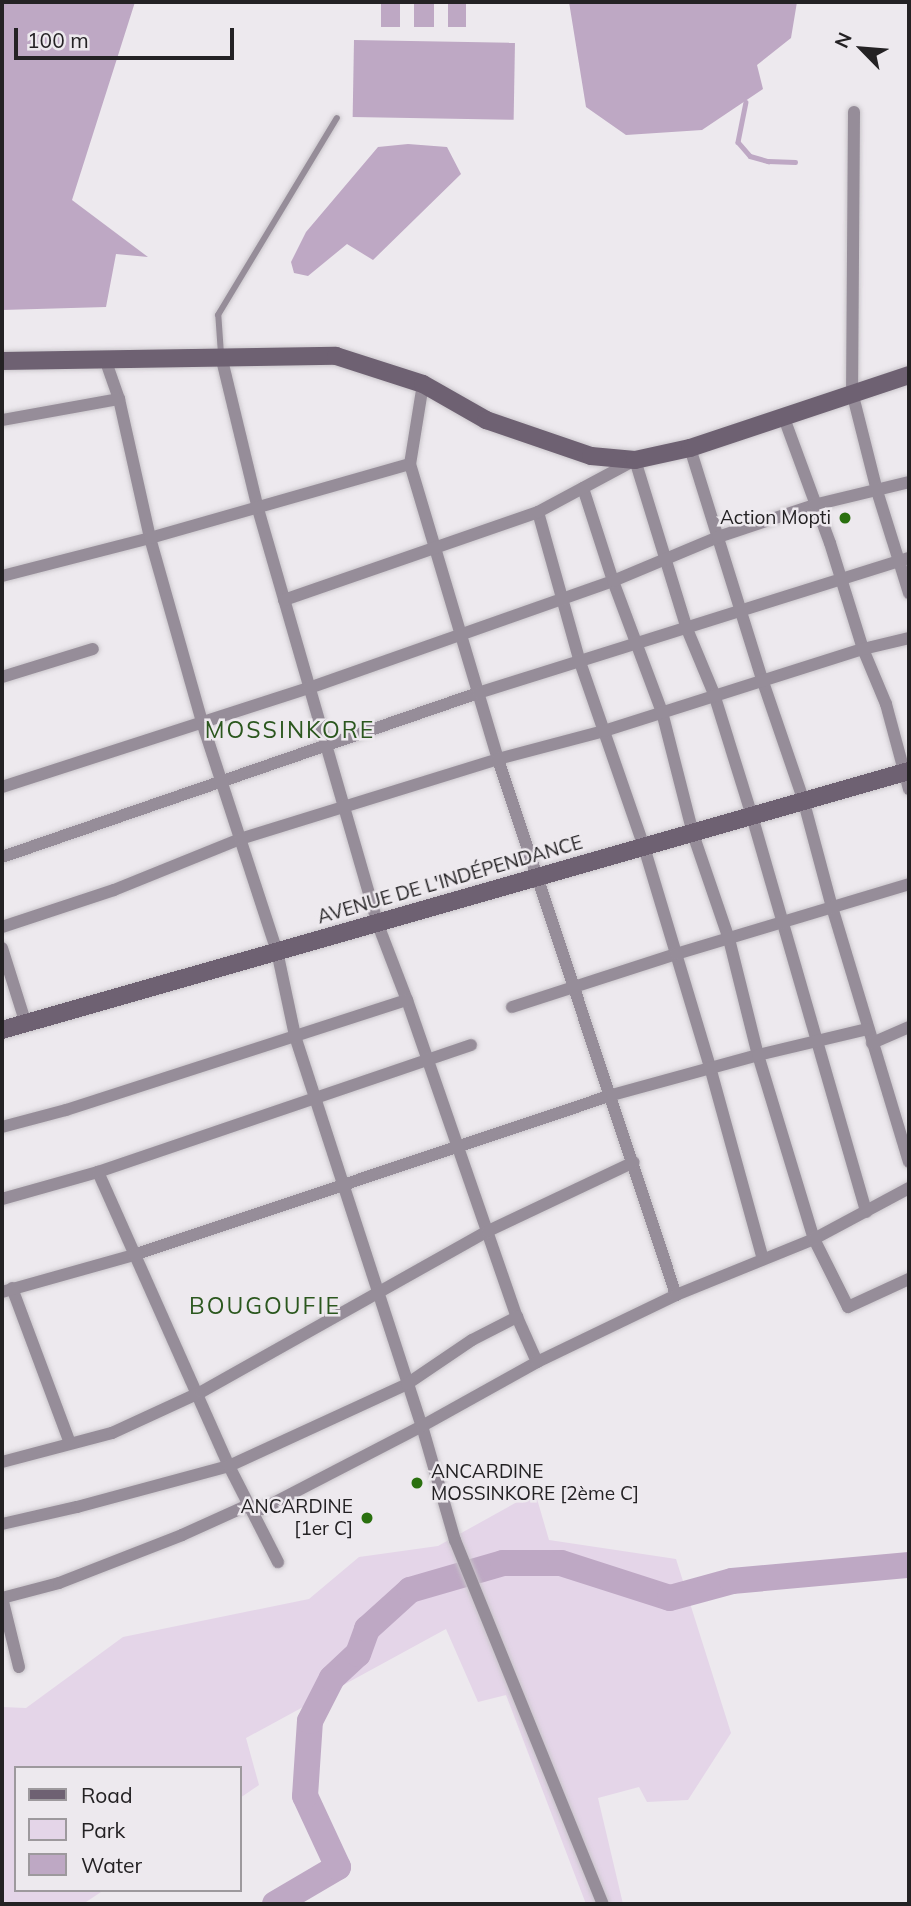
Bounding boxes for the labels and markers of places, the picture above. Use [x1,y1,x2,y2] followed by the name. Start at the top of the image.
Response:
[720,507,831,529] place label: Action Mopti
[837,510,853,526] marker: Action Mopti
[431,1461,639,1505] place label: ANCARDINE MOSSINKORE [2ème C]
[409,1475,425,1491] marker: ANCARDINE MOSSINKORE [2ème C]
[241,1496,353,1540] place label: ANCARDINE [1er C]
[359,1510,375,1526] marker: ANCARDINE [1er C]

